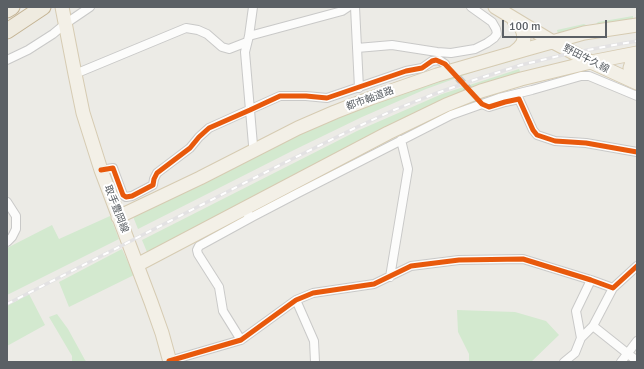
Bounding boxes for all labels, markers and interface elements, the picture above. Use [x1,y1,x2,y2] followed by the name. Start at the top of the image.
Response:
[504,12,609,38] scale bar
[509,19,541,34] text: 100 m
[561,42,611,76] street label: 野田牛久線
[344,85,396,113] street label: 都市軸道路
[101,184,131,234] street label: 取手豊岡線

